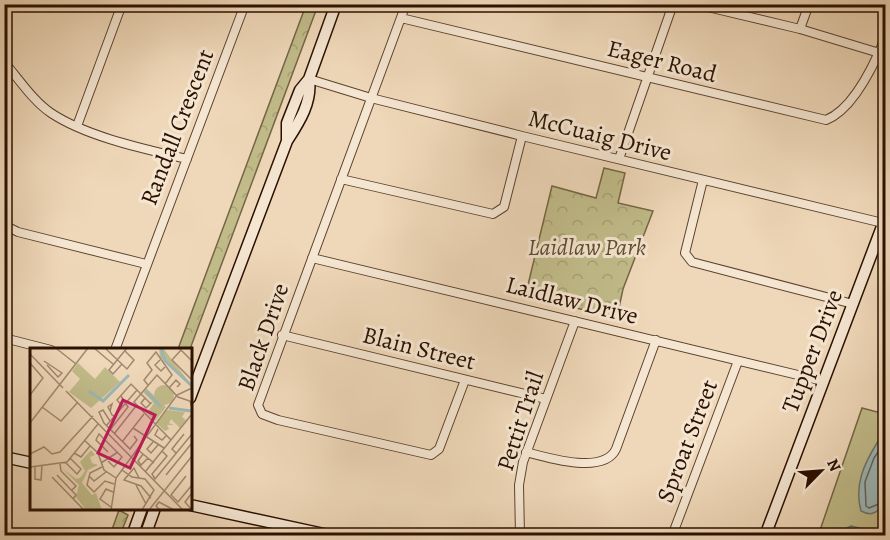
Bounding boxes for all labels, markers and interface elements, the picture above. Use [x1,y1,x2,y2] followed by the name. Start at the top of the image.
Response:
[604,32,720,90] street label: Eager Road
[133,44,221,210] street label: Randall Crescent
[525,102,675,168] street label: McCuaig Drive
[528,231,646,263] park label: Laidlaw Park
[503,268,641,332] street label: Laidlaw Drive
[230,279,296,395] street label: Black Drive
[774,285,850,417] street label: Tupper Drive
[359,319,479,377] street label: Blain Street
[30,348,192,510] inset map
[489,367,551,475] street label: Pettit Trail
[649,375,725,507] street label: Sproat Street
[791,441,851,501] north arrow
[821,455,846,475] text: N

